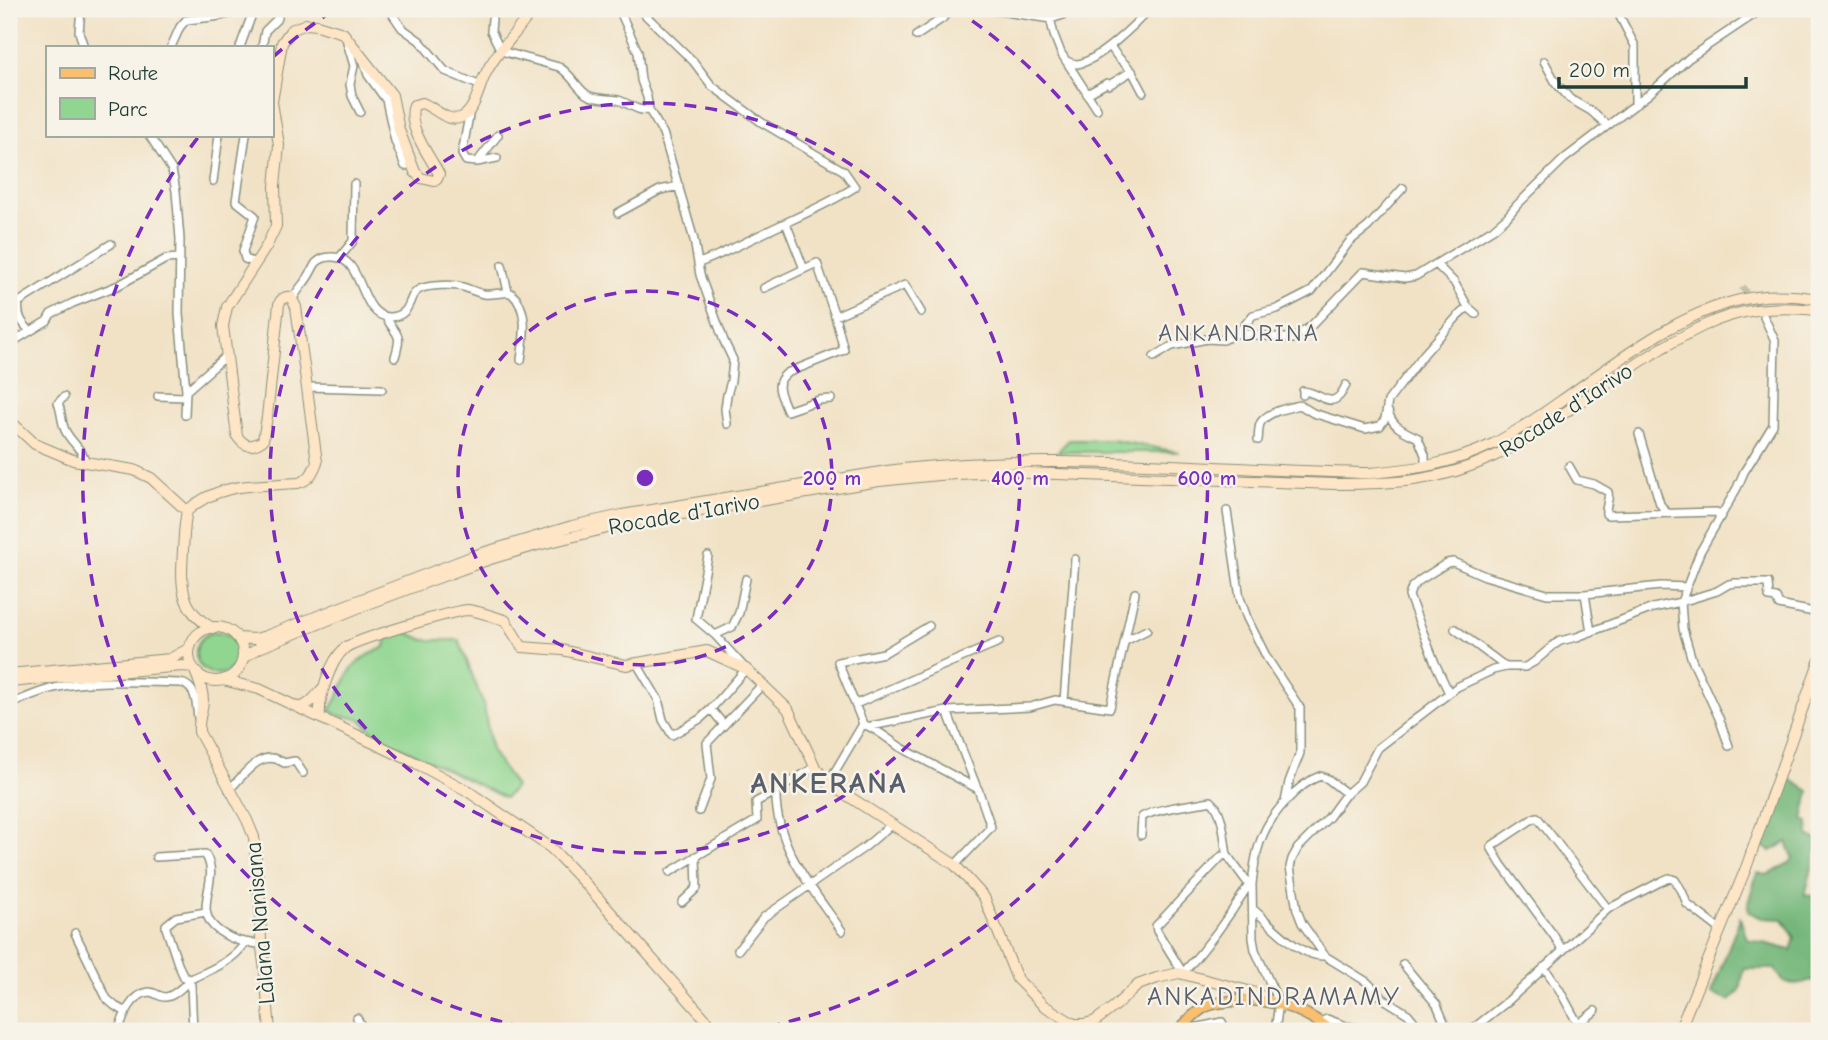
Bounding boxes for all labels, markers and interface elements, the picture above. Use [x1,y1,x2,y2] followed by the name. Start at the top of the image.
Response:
[46,46,273,136] legend
[1559,46,1746,90] scale bar
[1569,58,1630,82] text: 200 m
[108,61,158,85] text: Route
[108,97,148,121] text: Parc
[1158,319,1320,347] district label: ANKANDRINA
[1494,357,1638,463] street label: Rocade d'Iarivo
[633,466,657,490] centre of rings
[803,466,861,490] text: 200 m
[991,466,1049,490] text: 400 m
[1177,466,1237,490] text: 600 m
[606,487,762,541] street label: Rocade d'Iarivo
[751,766,907,801] district label: ANKERANA
[239,841,281,1005] street label: Làlana Nanisana
[1147,982,1401,1012] district label: ANKADINDRAMAMY

